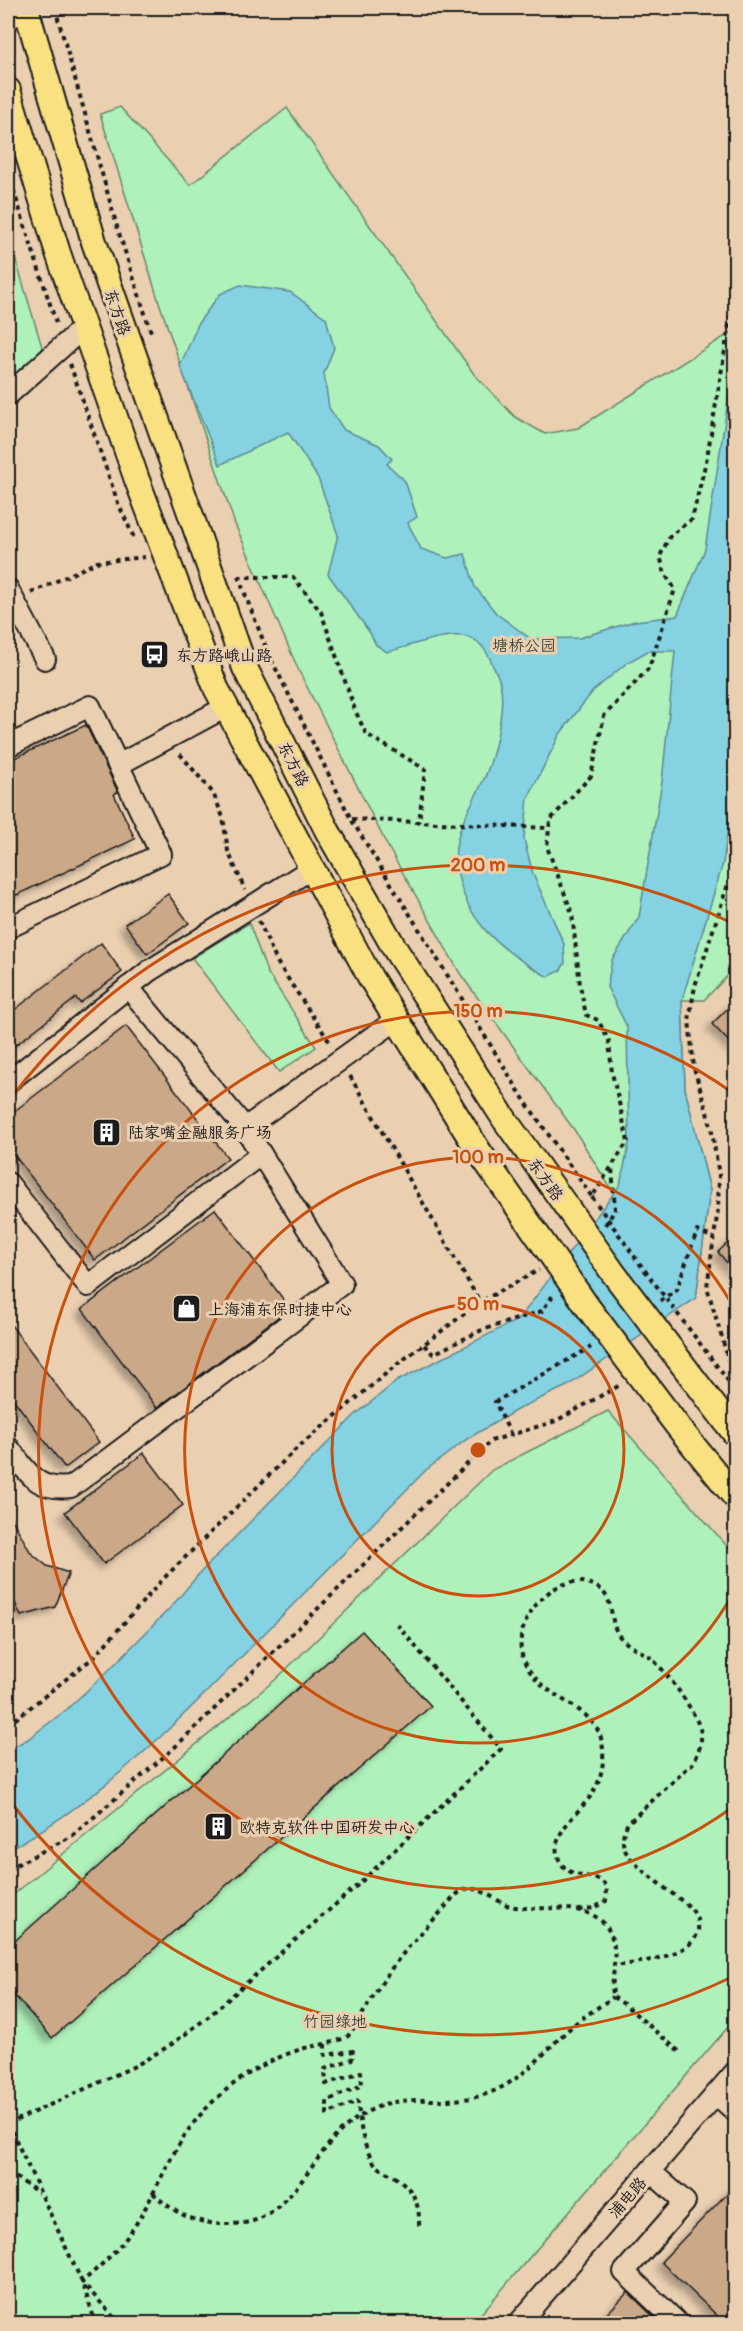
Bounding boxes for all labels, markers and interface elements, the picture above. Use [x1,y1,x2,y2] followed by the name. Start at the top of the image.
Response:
[100,286,134,338] street label: 东方路
[492,636,556,656] park label: 塘桥公园
[139,639,171,671] bus stop icon: 东方路峨山路
[176,646,272,666] place label: 东方路峨山路
[273,739,313,790] street label: 东方路
[451,854,505,877] text: 200 m
[454,1000,503,1023] text: 150 m
[91,1116,123,1148] building icon: 陆家嘴金融服务广场
[128,1123,272,1143] place label: 陆家嘴金融服务广场
[452,1146,504,1169] text: 100 m
[523,1154,567,1205] street label: 东方路
[171,1293,203,1325] shop icon: 上海浦东保时捷中心
[457,1293,499,1316] text: 50 m
[208,1300,352,1320] place label: 上海浦东保时捷中心
[468,1440,488,1460] centre of rings
[202,1811,234,1843] building icon: 欧特克软件中国研发中心
[239,1818,415,1838] place label: 欧特克软件中国研发中心
[303,2012,367,2032] park label: 竹园绿地
[604,2173,651,2222] street label: 浦电路

